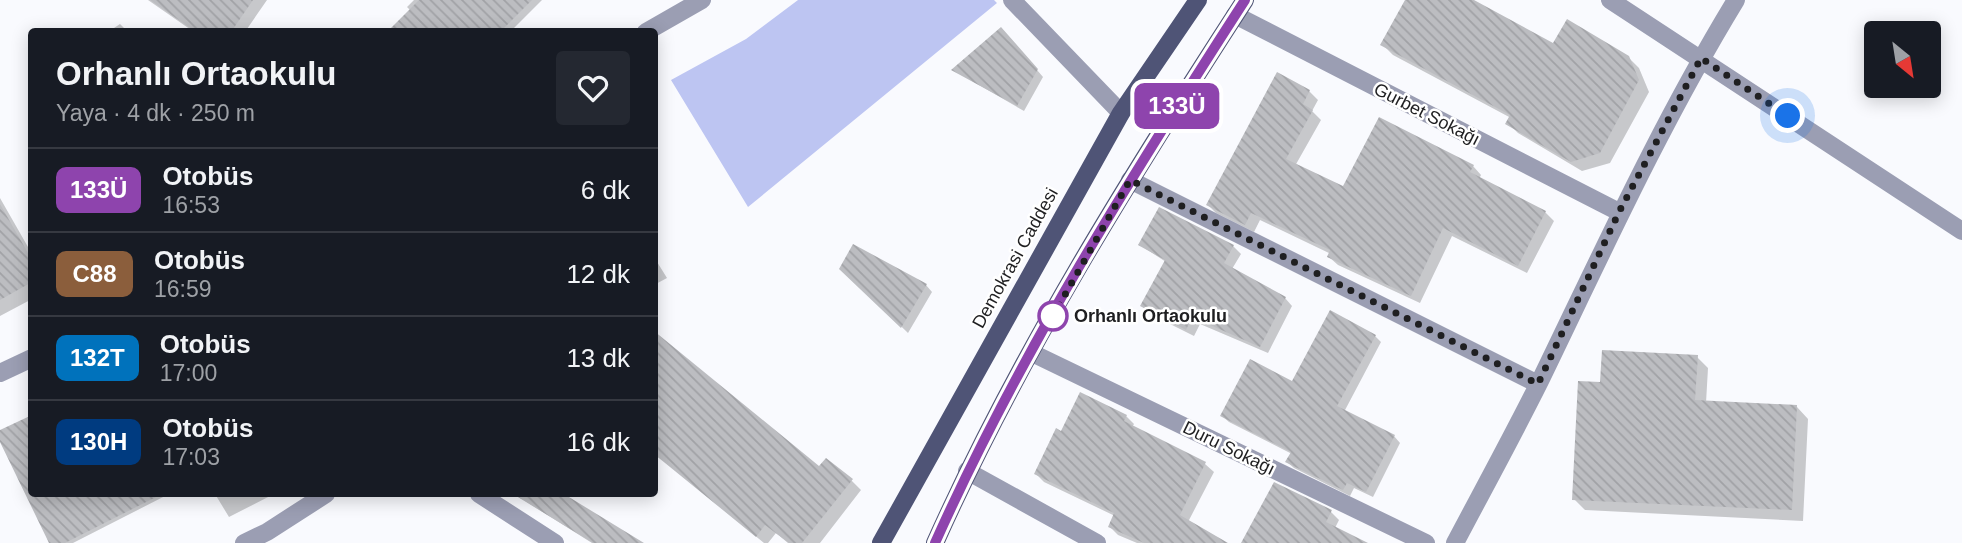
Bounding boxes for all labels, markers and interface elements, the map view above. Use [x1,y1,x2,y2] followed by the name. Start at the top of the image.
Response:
[1864,21,1941,98] north arrow
[1864,21,1941,98] map controls
[556,51,630,125] button: heart
[56,55,337,92] text: Orhanlı Ortaokulu
[1371,79,1483,149] street label: Gurbet Sokağı
[1128,83,1226,129] line badge: 133Ü
[1148,92,1206,119] text: 133Ü
[1770,98,1805,133] your location
[56,100,255,126] text: Yaya · 4 dk · 250 m
[162,161,253,191] text: Otobüs
[581,175,630,205] text: 6 dk
[70,176,127,203] text: 133Ü
[968,184,1062,332] street label: Demokrasi Caddesi
[162,192,220,218] text: 16:53
[154,245,245,275] text: Otobüs
[566,259,630,289] text: 12 dk
[72,260,117,287] text: C88
[154,276,212,302] text: 16:59
[1038,301,1068,331] marker: Orhanlı Ortaokulu
[1074,306,1227,326] place label: Orhanlı Ortaokulu
[160,329,251,359] text: Otobüs
[566,343,630,373] text: 13 dk
[70,344,125,371] text: 132T
[160,360,217,386] text: 17:00
[162,413,253,443] text: Otobüs
[1180,417,1278,479] street label: Duru Sokağı
[566,427,630,457] text: 16 dk
[70,428,127,455] text: 130H
[162,444,220,470] text: 17:03

